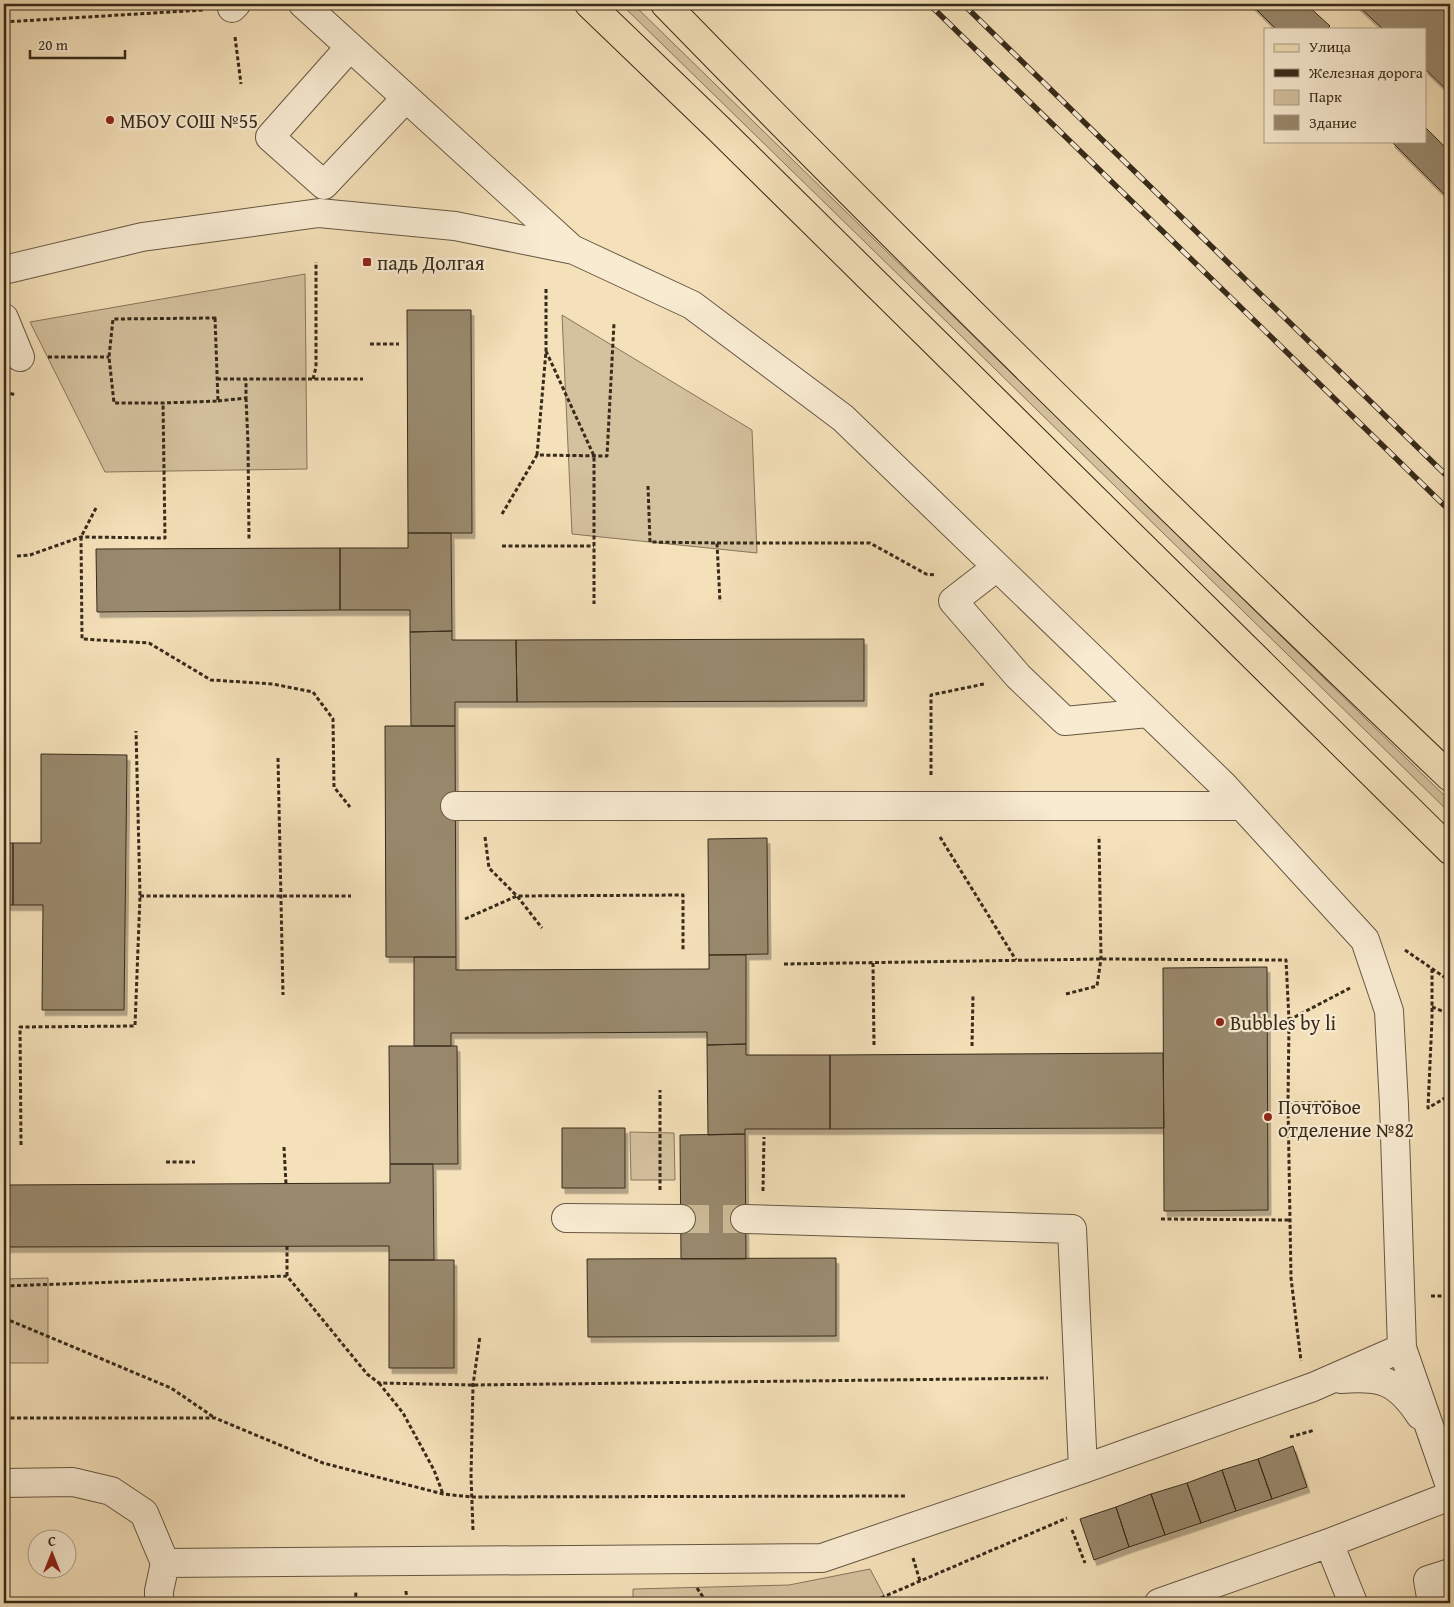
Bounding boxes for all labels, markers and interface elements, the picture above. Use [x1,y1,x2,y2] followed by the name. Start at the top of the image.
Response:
[30,28,125,60] scale bar
[1264,28,1426,142] legend
[38,34,69,55] text: 20 m
[1309,36,1352,57] text: Улица
[1308,62,1424,83] text: Железная дорога
[1309,86,1342,107] text: Парк
[120,106,258,135] place label: МБОУ СОШ №55
[1309,112,1357,133] text: Здание
[104,114,116,126] marker: МБОУ СОШ №55
[377,248,485,277] place label: падь Долгая
[361,256,373,268] marker: падь Долгая
[1230,1008,1337,1037] place label: Bubbles by li
[1214,1016,1226,1028] marker: Bubbles by li
[1278,1092,1414,1144] place label: Почтовое отделение №82
[1262,1111,1274,1123] marker: Почтовое отделение №82
[28,1530,78,1580] north arrow
[48,1531,56,1551] text: С

